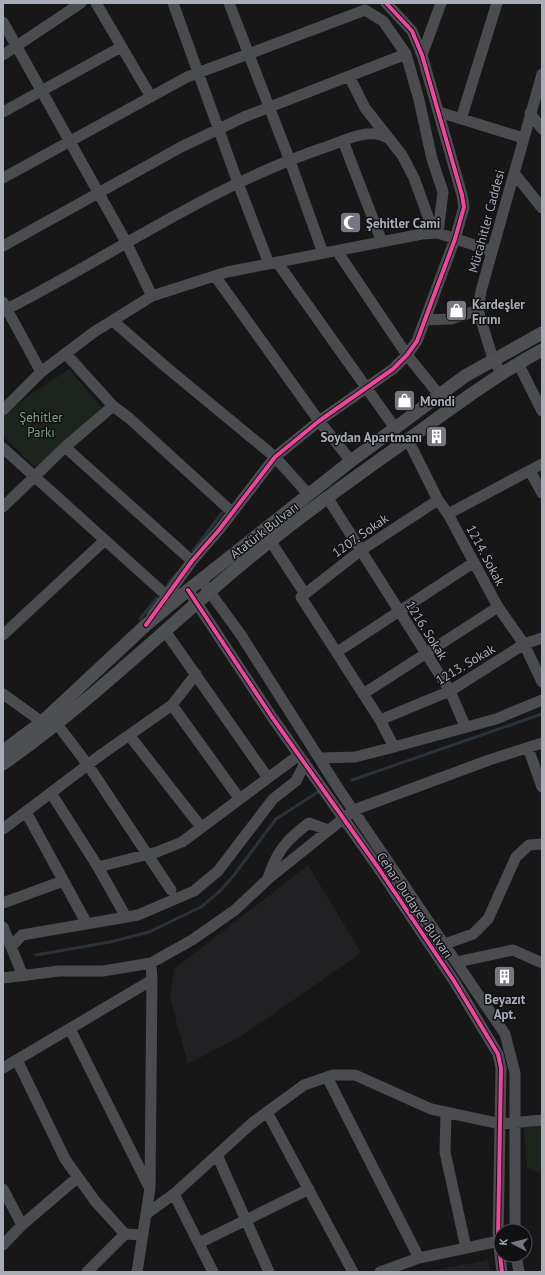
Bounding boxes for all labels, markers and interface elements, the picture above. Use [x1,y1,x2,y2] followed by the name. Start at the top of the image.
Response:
[465,168,508,275] street label: Mücahitler Caddesi
[337,210,363,236] mosque icon: Şehitler Cami
[366,215,440,232] place label: Şehitler Cami
[472,296,525,328] place label: Kardeşler Fırını
[443,298,469,324] shop icon: Kardeşler Fırını
[392,388,418,414] shop icon: Mondi
[420,393,455,410] place label: Mondi
[19,409,63,441] park label: Şehitler Parkı
[424,424,450,450] building icon: Soydan Apartmanı
[320,429,422,446] place label: Soydan Apartmanı
[227,498,302,562] street label: Atatürk Bulvarı
[329,509,392,561] street label: 1207. Sokak
[462,522,509,589] street label: 1214. Sokak
[402,598,452,664] street label: 1216. Sokak
[432,640,499,689] street label: 1213. Sokak
[373,849,456,962] street label: Cehar Dudayev Bulvarı
[492,964,518,990] building icon: Beyazıt Apt.
[485,991,526,1023] place label: Beyazıt Apt.
[493,1223,533,1263] north arrow
[496,1237,510,1246] text: K

